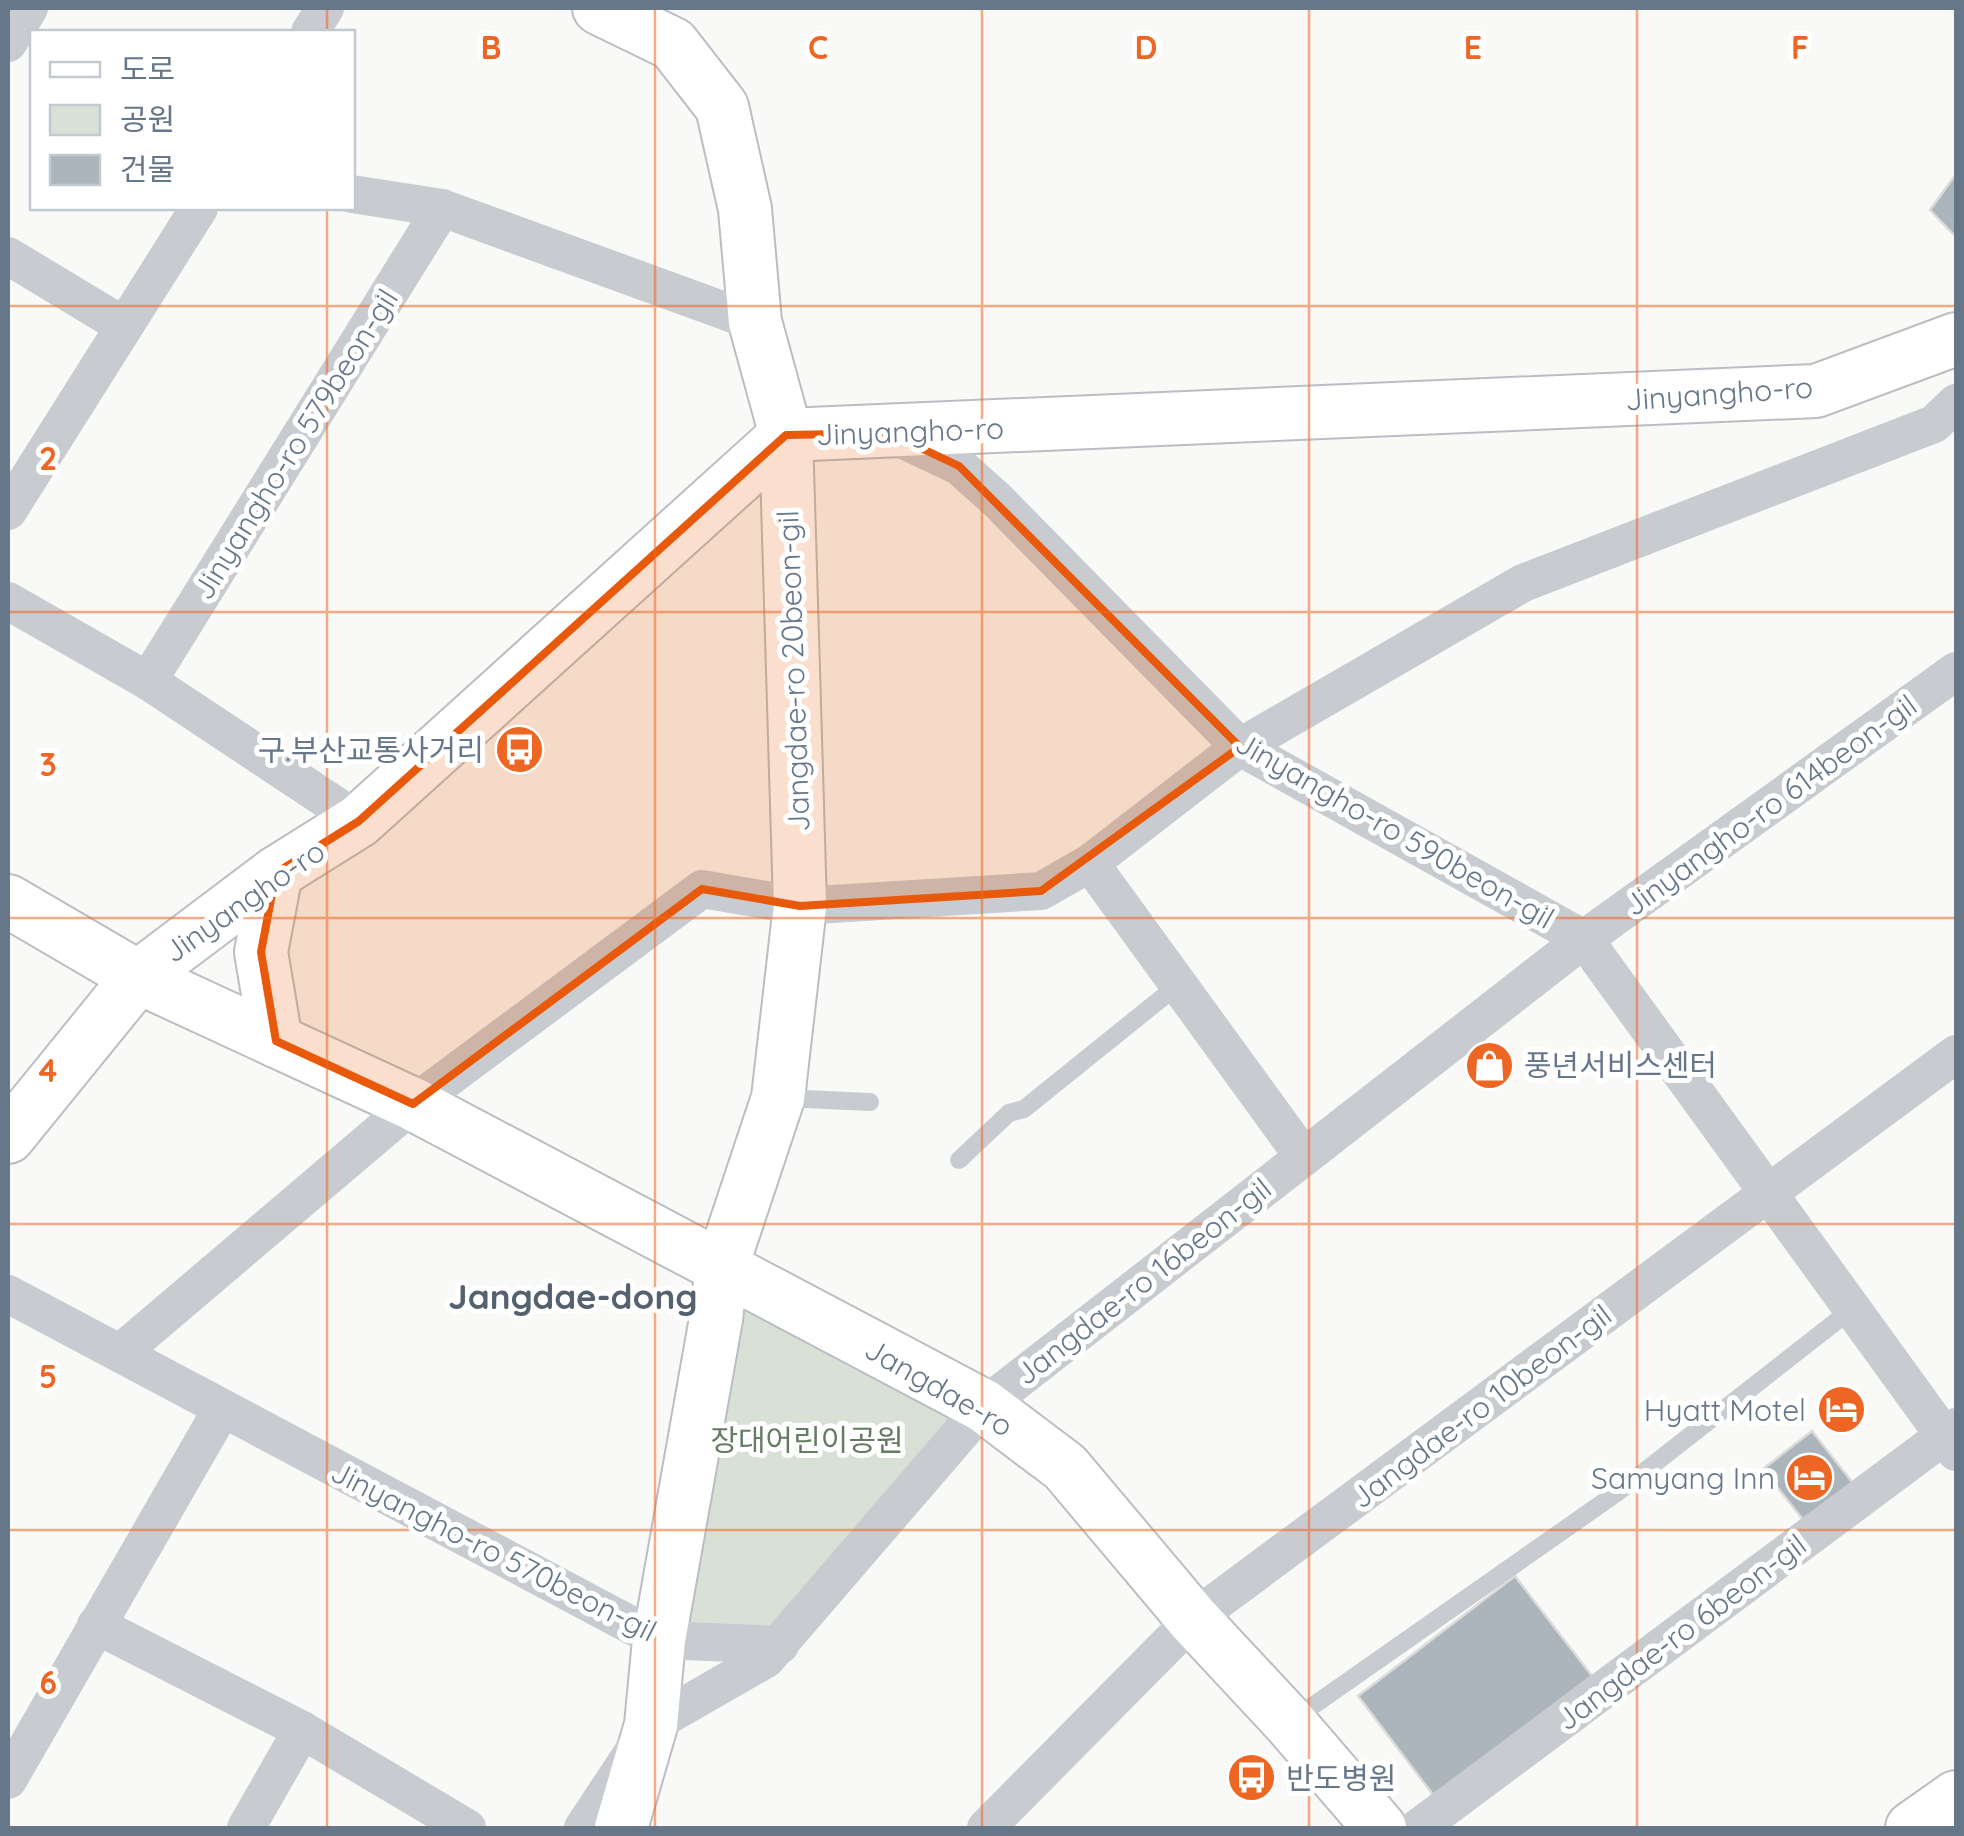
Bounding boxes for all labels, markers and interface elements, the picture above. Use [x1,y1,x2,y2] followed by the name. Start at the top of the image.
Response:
[481,27,501,67] text: B
[808,27,828,67] text: C
[1135,27,1157,67] text: D
[1464,27,1482,67] text: E
[1791,27,1809,67] text: F
[30,30,355,210] legend
[120,50,175,88] text: 도로
[120,100,175,138] text: 공원
[120,150,175,188] text: 건물
[184,282,406,606] street label: Jinyangho-ro 579beon-gil
[1624,367,1814,419] street label: Jinyangho-ro
[815,409,1005,453] street label: Jinyangho-ro
[39,438,57,478] text: 2
[768,510,818,832] street label: Jangdae-ro 20beon-gil
[1616,686,1924,924] street label: Jinyangho-ro 614beon-gil
[1229,723,1561,937] street label: Jinyangho-ro 590beon-gil
[493,724,545,776] bus stop icon: 구.부산교통사거리
[258,731,484,769] place label: 구.부산교통사거리
[39,744,57,784] text: 3
[156,832,332,970] street label: Jinyangho-ro
[1463,1039,1515,1091] shop icon: 풍년서비스센터
[1524,1046,1717,1084] place label: 풍년서비스센터
[39,1050,58,1090] text: 4
[1007,1169,1279,1393] street label: Jangdae-ro 16beon-gil
[448,1274,698,1318] district label: Jangdae-dong
[1343,1296,1619,1516] street label: Jangdae-ro 10beon-gil
[858,1329,1020,1445] street label: Jangdae-ro
[39,1356,57,1396] text: 5
[1815,1384,1867,1436] hotel icon: Hyatt Motel
[1644,1391,1806,1429] place label: Hyatt Motel
[710,1421,904,1459] park label: 장대어린이공원
[325,1452,663,1650] street label: Jinyangho-ro 570beon-gil
[1784,1452,1836,1504] hotel icon: Samyang Inn
[1591,1459,1775,1497] place label: Samyang Inn
[1548,1526,1814,1738] street label: Jangdae-ro 6beon-gil
[39,1662,57,1702] text: 6
[1225,1752,1277,1804] bus stop icon: 반도병원
[1286,1759,1396,1797] place label: 반도병원

